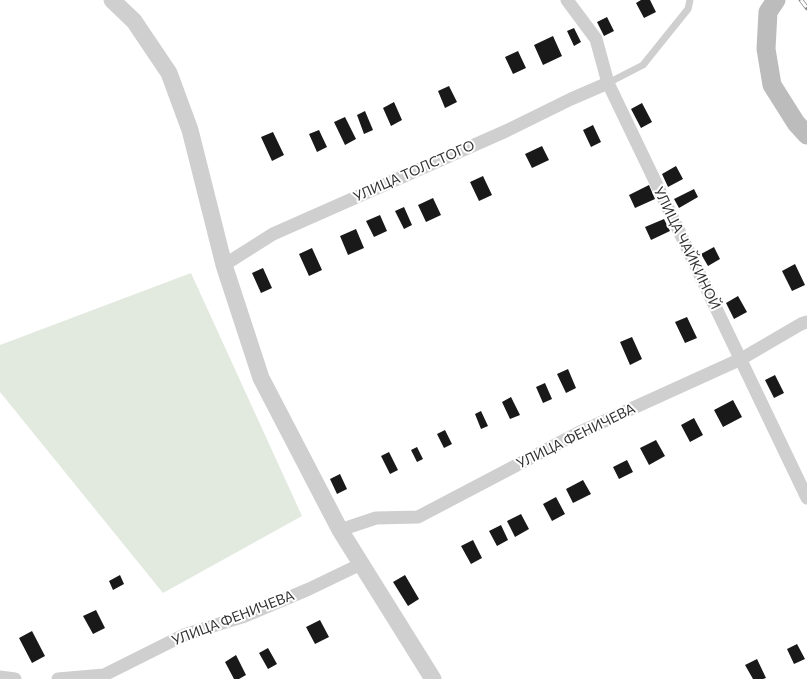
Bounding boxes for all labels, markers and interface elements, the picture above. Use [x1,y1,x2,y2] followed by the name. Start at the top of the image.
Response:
[351,137,477,205] street label: УЛИЦА ТОЛСТОГО
[650,184,724,312] street label: УЛИЦА ЧАЙКИНОЙ
[514,400,638,472] street label: УЛИЦА ФЕНИЧЕВА
[169,587,297,649] street label: УЛИЦА ФЕНИЧЕВА

